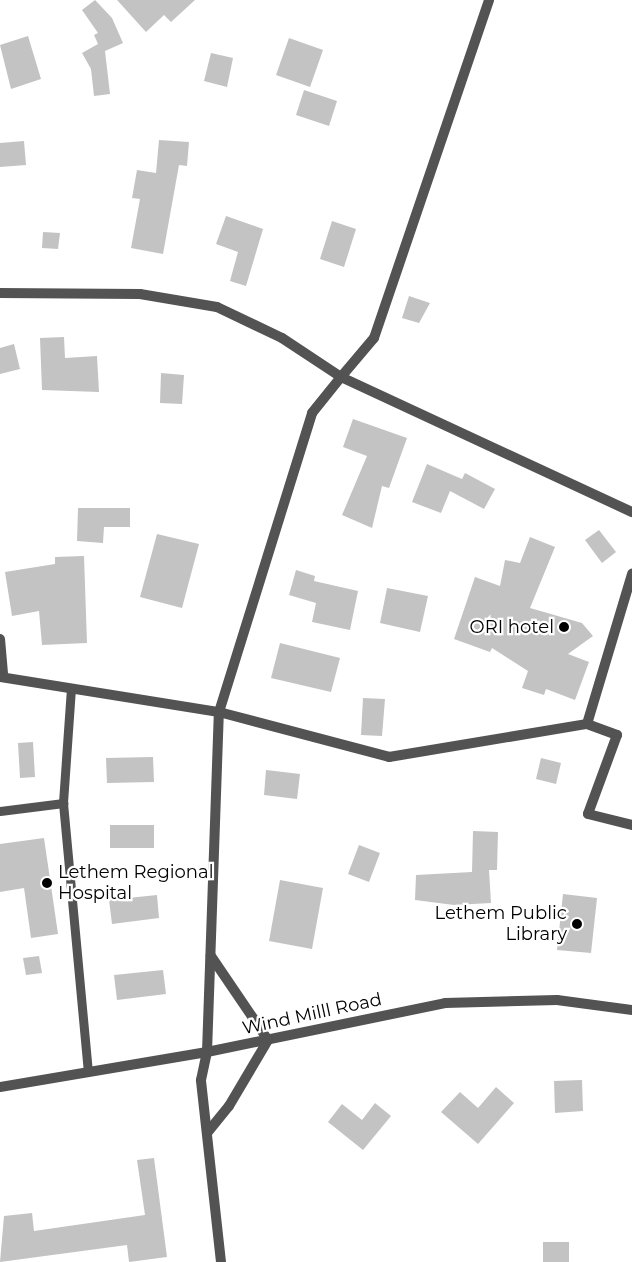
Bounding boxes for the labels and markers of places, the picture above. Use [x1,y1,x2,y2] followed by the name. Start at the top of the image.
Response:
[470,616,554,638] place label: ORI hotel
[558,621,570,633] marker: ORI hotel
[58,862,213,904] place label: Lethem Regional Hospital
[40,876,54,890] marker: Lethem Regional Hospital
[434,903,567,946] place label: Lethem Public Library
[571,918,583,930] marker: Lethem Public Library

